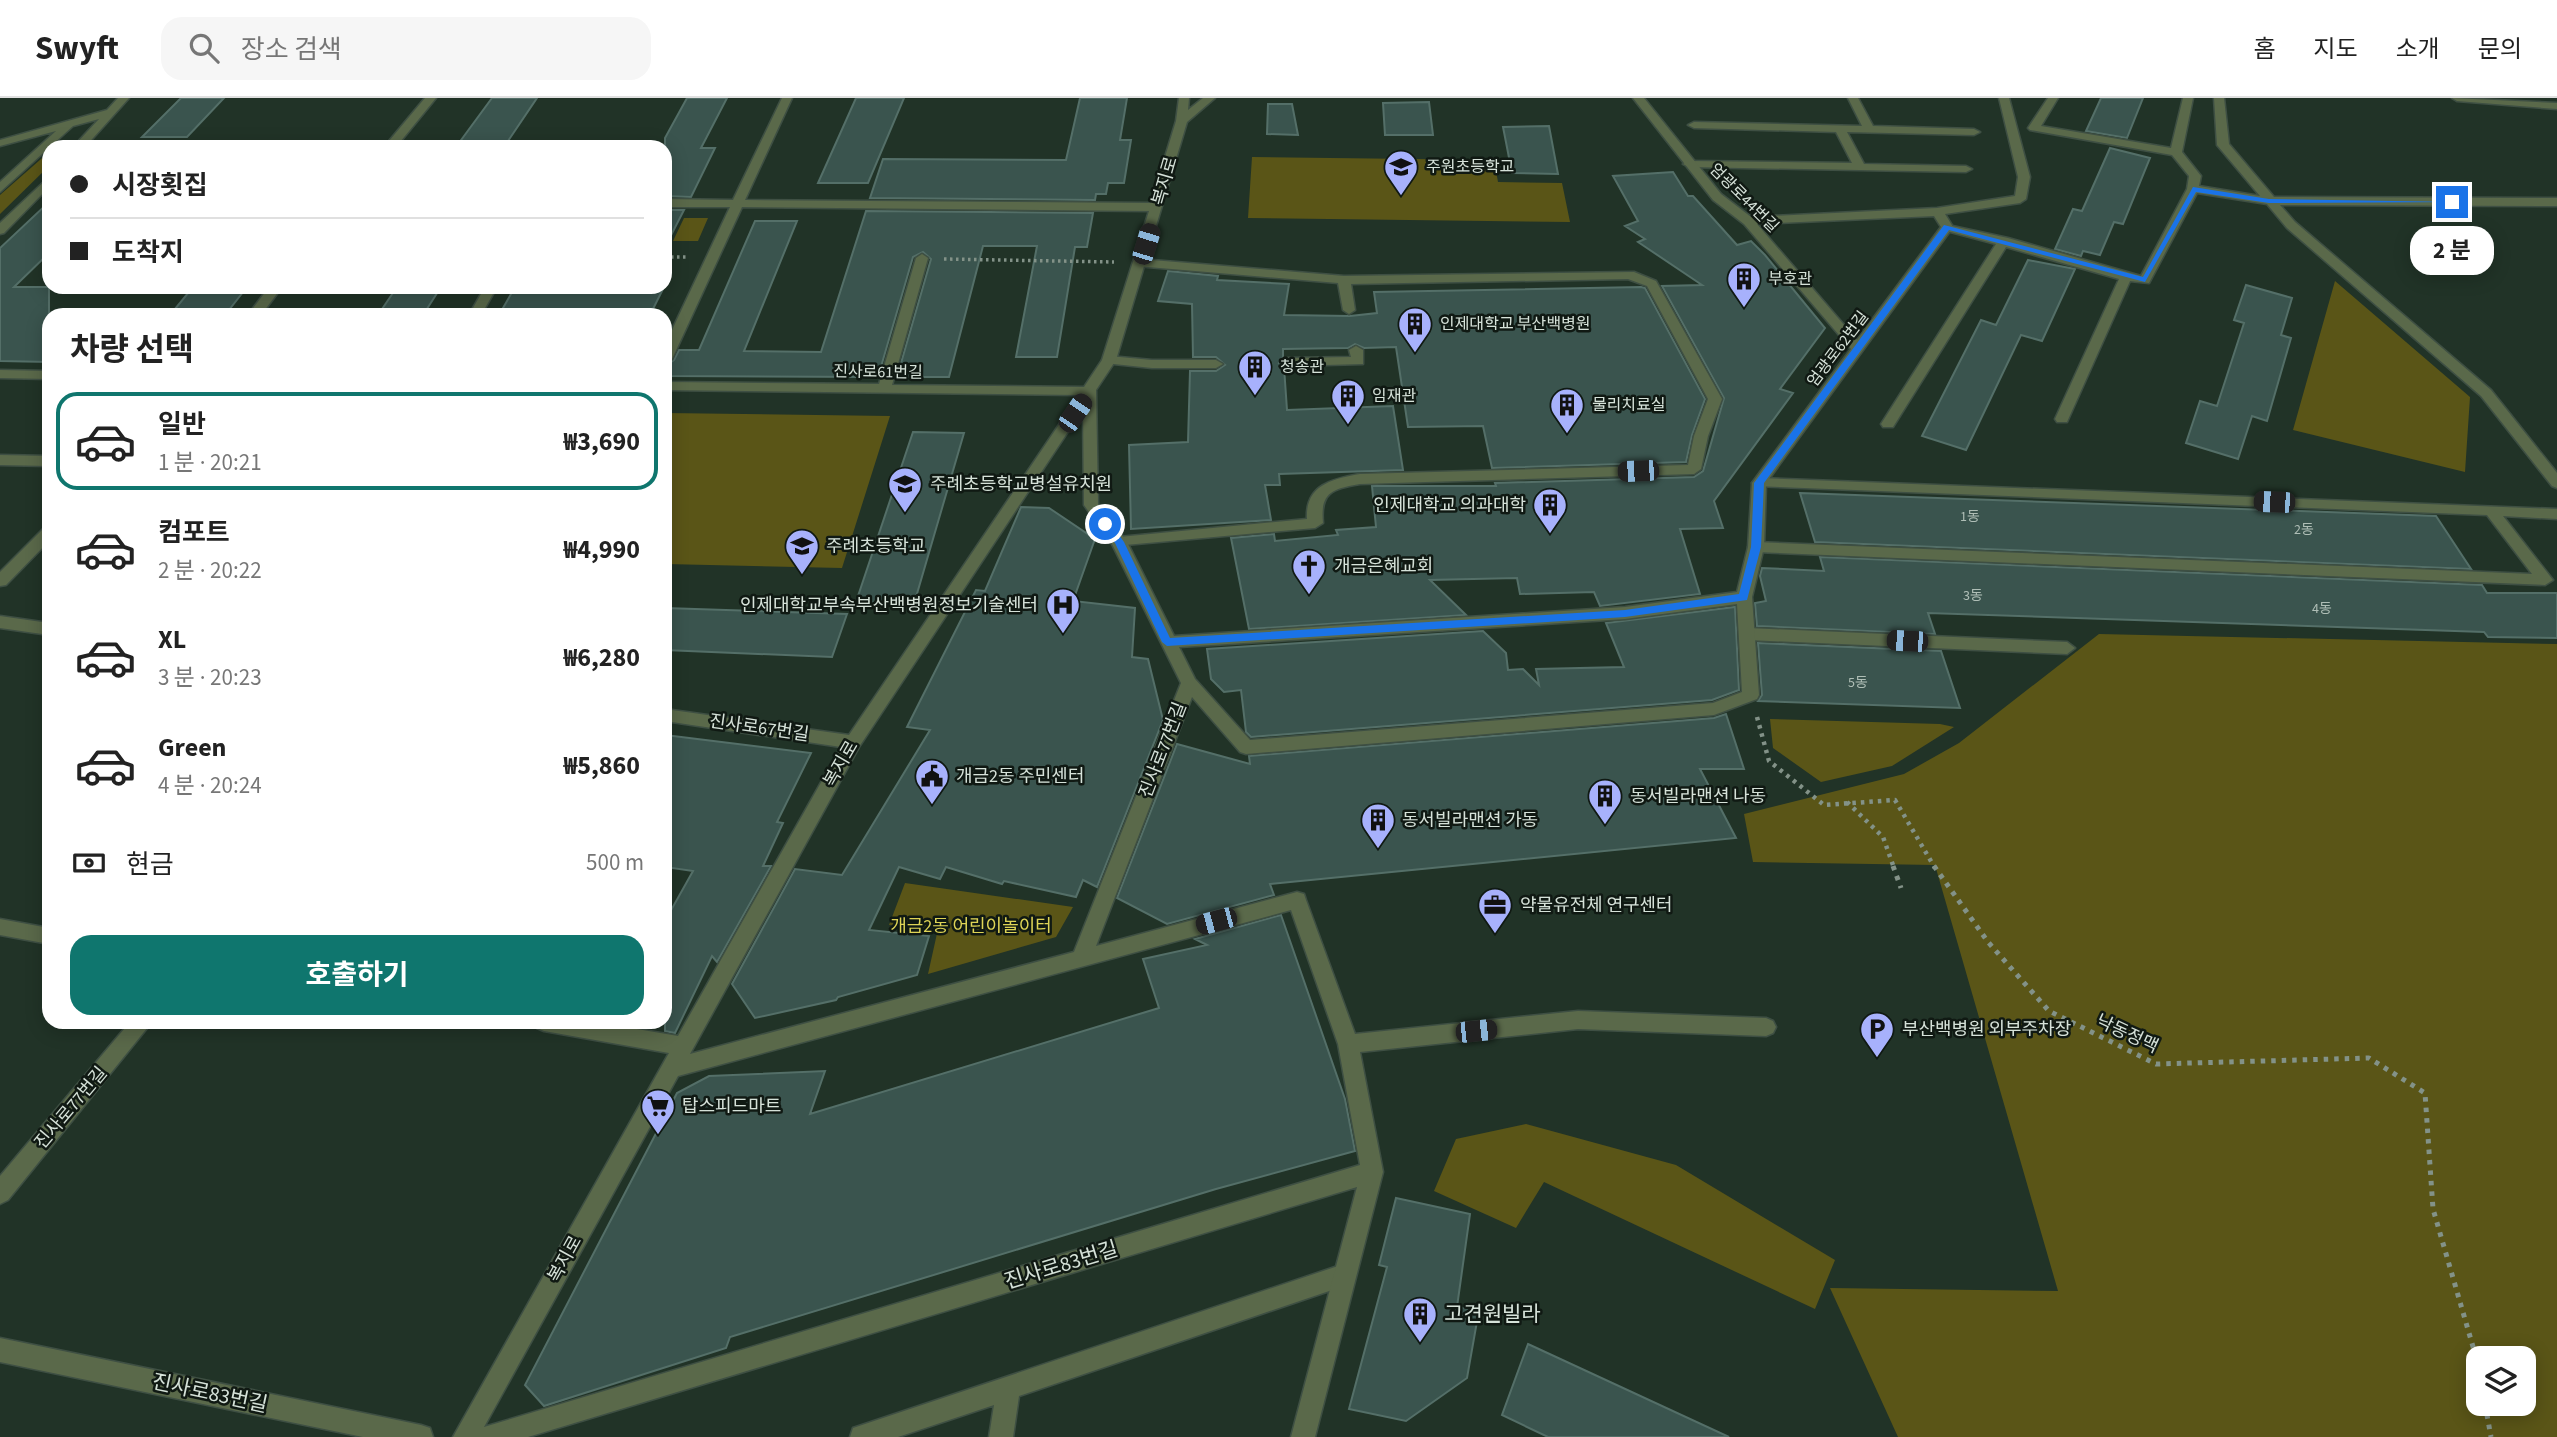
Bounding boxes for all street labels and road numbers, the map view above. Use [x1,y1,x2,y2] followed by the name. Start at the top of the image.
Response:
[1146,154,1184,208] street label: 복지로
[1705,159,1783,237] street label: 엄광로44번길
[1802,307,1874,391] street label: 엄광로62번길
[833,360,923,384] street label: 진사로61번길
[1133,699,1193,801] street label: 진사로77번길
[707,709,811,747] street label: 진사로67번길
[818,736,864,792] street label: 복지로
[2092,1009,2162,1059] street label: 낙동정맥
[29,1061,113,1155] street label: 진사로77번길
[542,1231,588,1287] street label: 복지로
[1000,1233,1122,1297] street label: 진사로83번길
[149,1366,271,1420] street label: 진사로83번길

